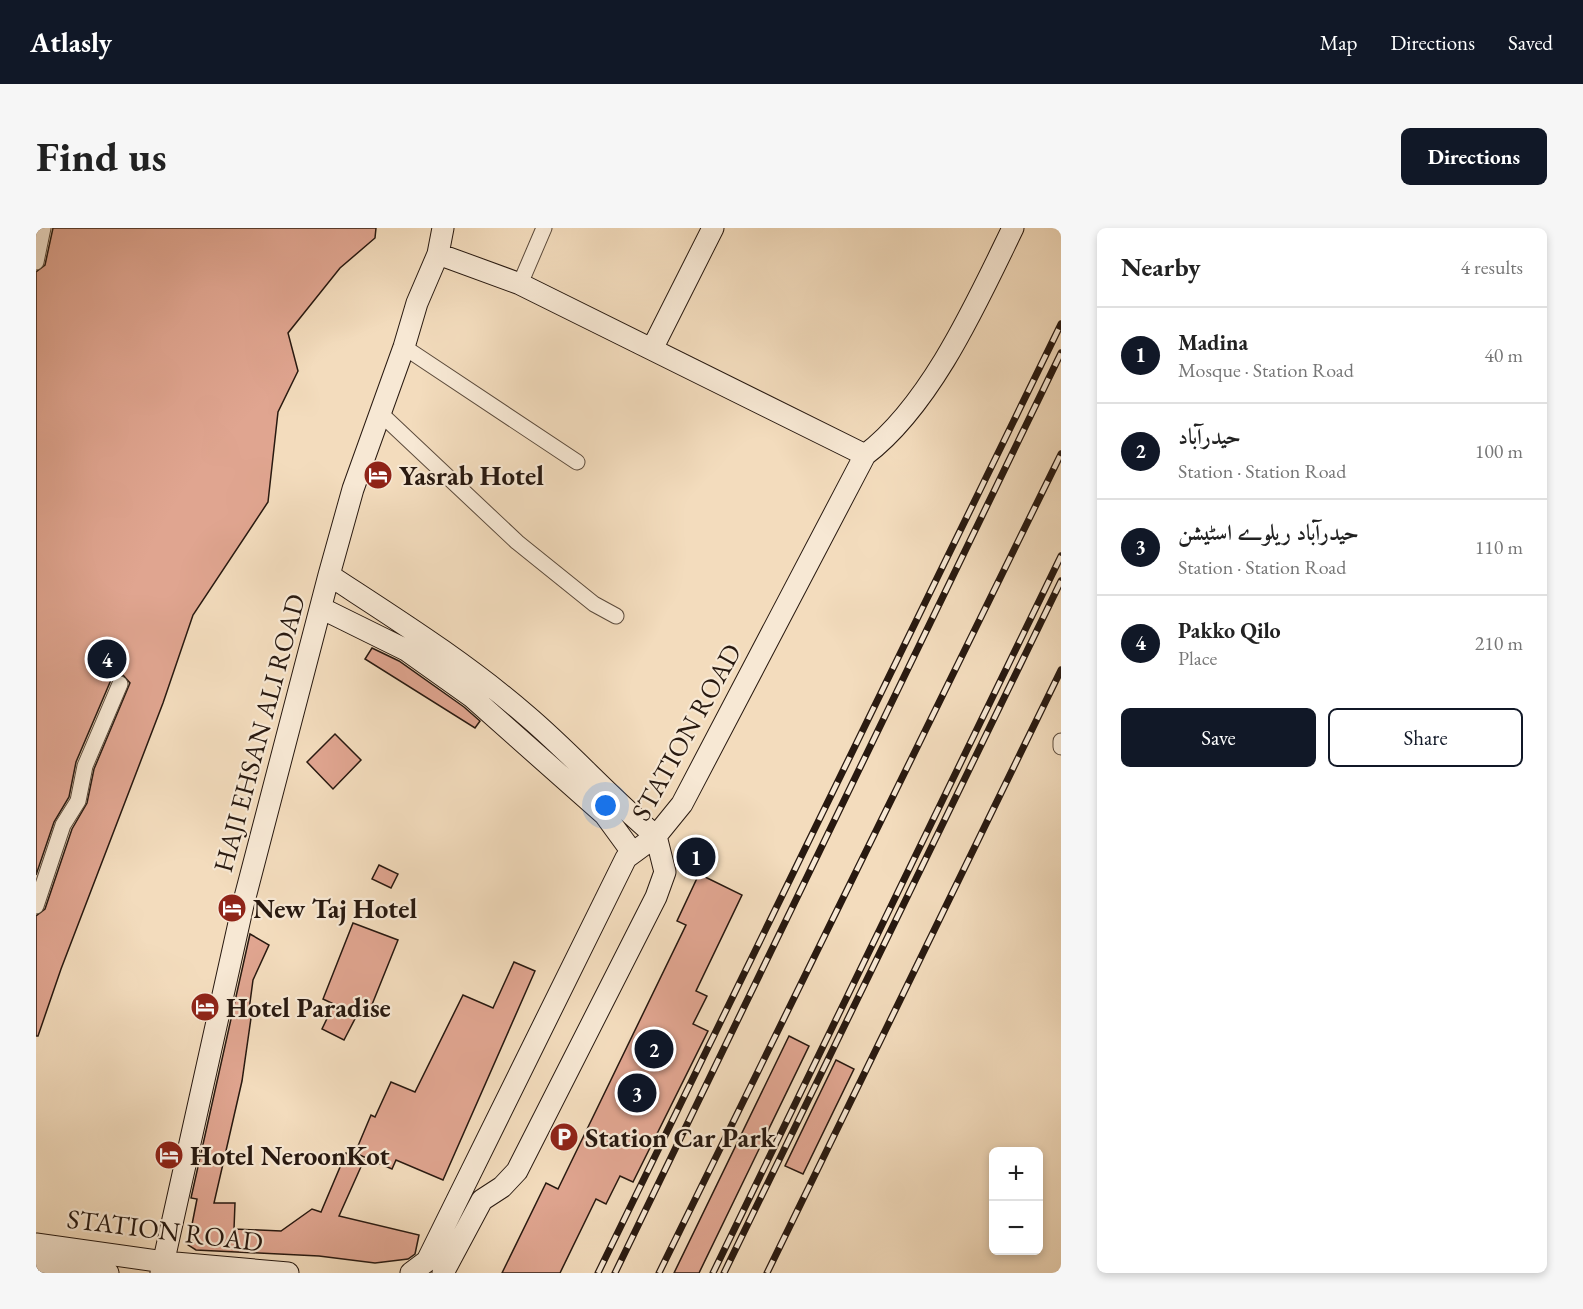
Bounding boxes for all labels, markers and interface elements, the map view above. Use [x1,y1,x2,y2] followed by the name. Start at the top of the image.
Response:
[30,24,112,60] text: Atlasly
[1320,29,1357,56] text: Map
[1390,29,1475,56] text: Directions
[1508,29,1553,56] text: Saved
[1401,128,1547,185] button: Directions
[36,129,167,184] text: Find us
[1121,250,1201,284] text: Nearby
[1460,254,1523,280] text: 4 results
[1178,328,1248,357] text: Madina
[1135,342,1146,368] text: 1
[1484,342,1523,368] text: 40 m
[1178,357,1354,383] text: Mosque · Station Road
[1178,422,1241,451] text: حیدرآباد
[1135,438,1146,464] text: 2
[1475,438,1523,464] text: 100 m
[399,458,544,493] place label: Yasrab Hotel
[1178,458,1346,484] text: Station · Station Road
[362,459,394,491] hotel icon: Yasrab Hotel
[1178,518,1359,547] text: حیدرآباد ریلوے اسٹیشن
[1135,534,1146,560] text: 3
[1475,534,1523,560] text: 110 m
[1178,554,1346,580] text: Station · Station Road
[205,590,313,876] street label: HAJI EHSAN ALI ROAD
[1178,616,1280,645] text: Pakko Qilo
[1135,630,1146,656] text: 4
[1475,630,1523,656] text: 210 m
[88,636,126,682] pin: 4
[623,637,749,827] street label: STATION ROAD
[1178,645,1217,671] text: Place
[1121,708,1316,767] button: Save
[1328,708,1523,767] button: Share
[591,791,620,820] your location
[676,834,716,880] pin: 1
[253,891,417,926] place label: New Taj Hotel
[216,892,248,924] hotel icon: New Taj Hotel
[226,990,391,1025] place label: Hotel Paradise
[189,991,221,1023] hotel icon: Hotel Paradise
[634,1026,674,1072] pin: 2
[618,1070,656,1116] pin: 3
[585,1120,777,1155] place label: Station Car Park
[548,1121,580,1153] parking icon: Station Car Park
[190,1138,390,1173] place label: Hotel NeroonKot
[153,1139,185,1171] hotel icon: Hotel NeroonKot
[989,1147,1043,1255] map controls
[989,1147,1043,1201] button: +
[65,1201,265,1259] street label: STATION ROAD
[989,1201,1043,1255] button: −

